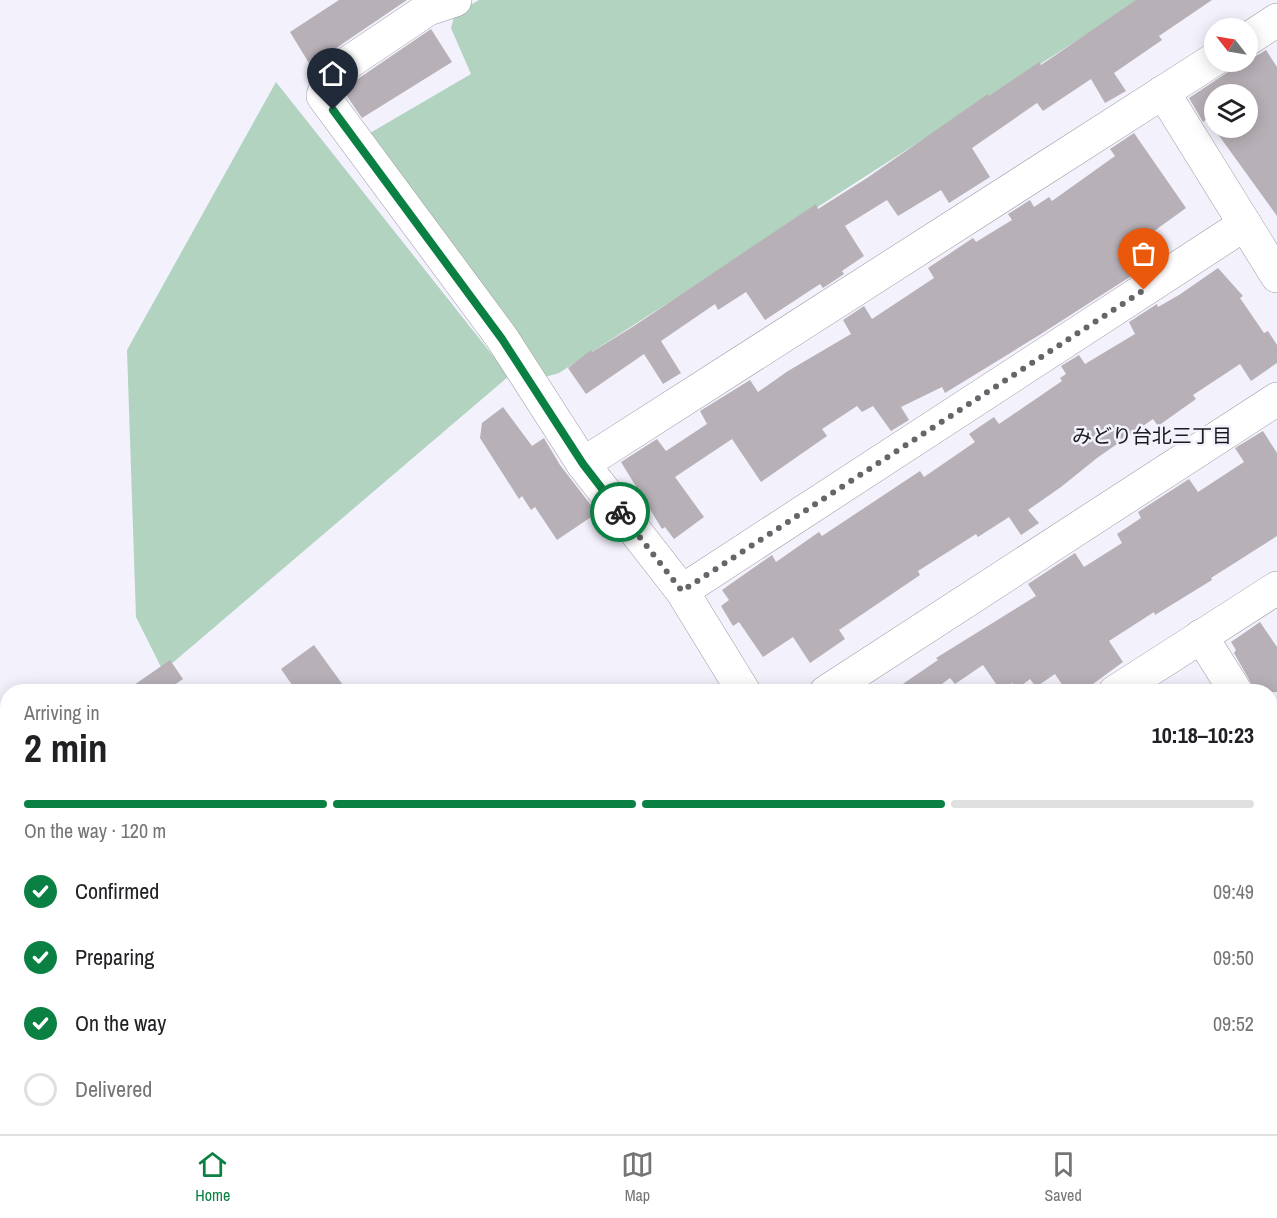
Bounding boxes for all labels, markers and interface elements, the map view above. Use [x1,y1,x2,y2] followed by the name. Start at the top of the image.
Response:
[1204,18,1258,72] north arrow
[1204,18,1258,138] map controls
[307,48,358,110] pin
[316,57,349,90] icon: home
[1204,84,1258,138] button: layers
[1118,228,1169,290] pin
[1127,237,1160,270] icon: bag
[1072,422,1232,449] district label: みどり台北三丁目
[590,482,650,542] courier
[604,496,637,529] icon: bike
[24,699,100,726] text: Arriving in
[1152,720,1254,750] text: 10:18–10:23
[24,722,108,774] text: 2 min
[24,817,166,844] text: On the way · 120 m
[24,875,57,908] icon: check
[75,876,159,906] text: Confirmed
[1213,878,1254,905] text: 09:49
[24,941,57,974] icon: check
[75,942,154,972] text: Preparing
[1213,944,1254,971] text: 09:50
[24,1007,57,1040] icon: check
[75,1008,166,1038] text: On the way
[1213,1010,1254,1037] text: 09:52
[75,1074,152,1104] text: Delivered
[195,1148,230,1206] tab: Home
[621,1148,654,1206] tab: Map
[1044,1148,1082,1206] tab: Saved

